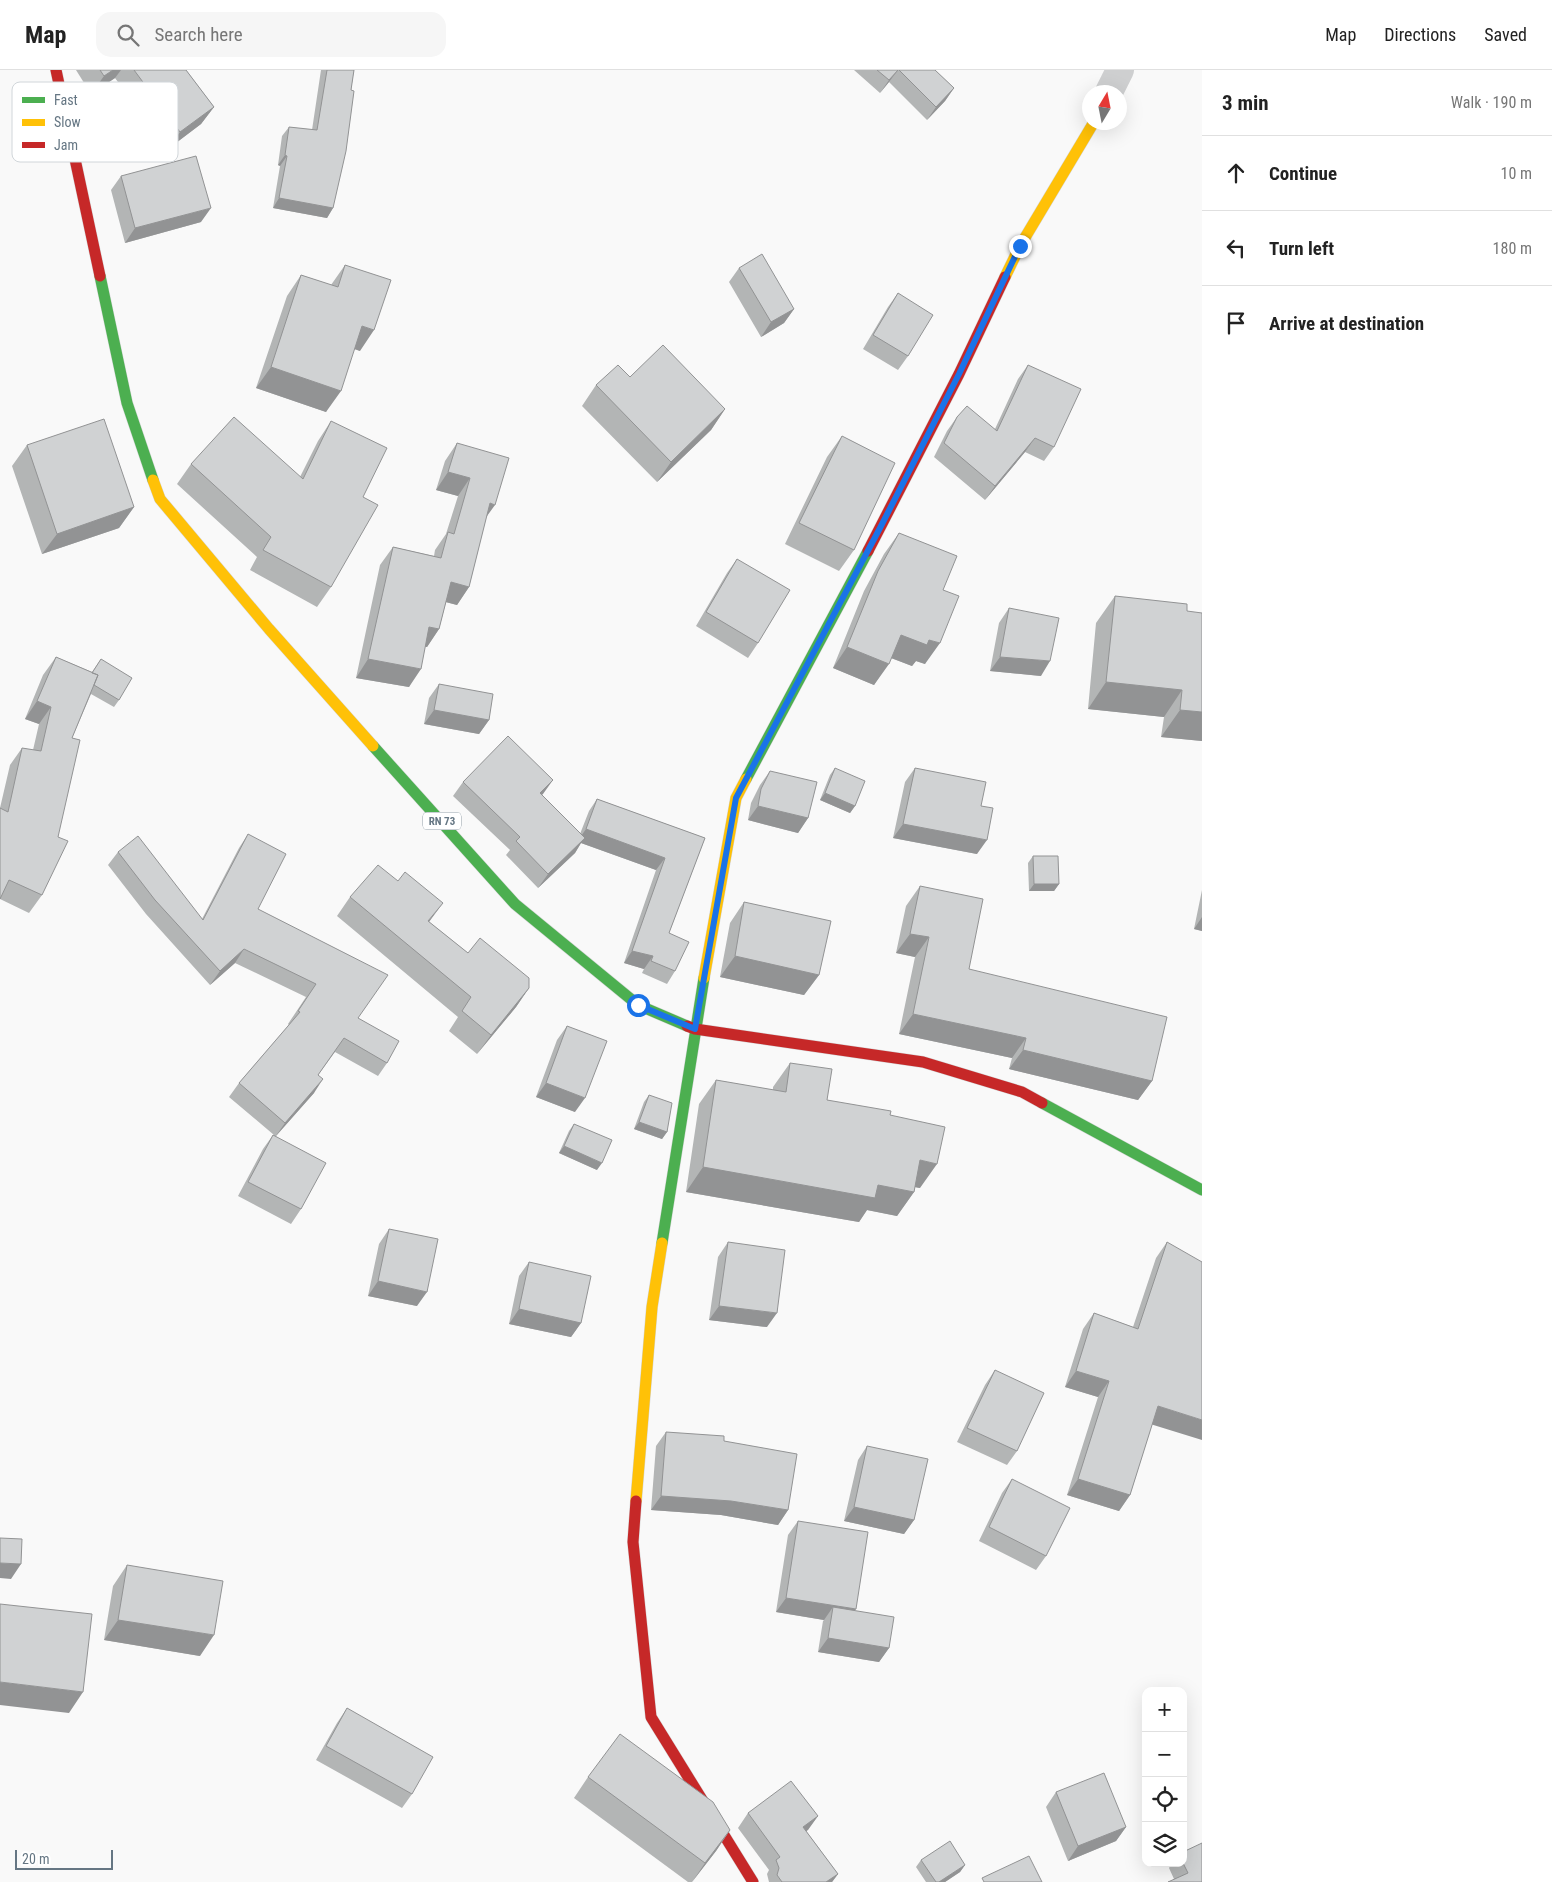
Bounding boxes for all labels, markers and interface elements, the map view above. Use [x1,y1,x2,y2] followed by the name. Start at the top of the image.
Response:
[96,12,446,57] search box
[25,21,66,49] text: Map
[114,21,142,49] icon: search
[154,23,243,46] text: Search here
[1325,24,1356,45] text: Map
[1384,24,1456,45] text: Directions
[1484,24,1527,45] text: Saved
[12,82,178,162] legend
[1082,85,1127,130] north arrow
[1222,91,1269,115] text: 3 min
[54,92,78,108] text: Fast
[1451,93,1532,112] text: Walk · 190 m
[54,114,81,130] text: Slow
[54,137,78,153] text: Jam
[1222,159,1250,187] icon: ahead
[1269,162,1337,185] text: Continue
[1500,164,1532,183] text: 10 m
[1222,234,1250,262] icon: left
[1009,235,1032,258] route end
[1269,237,1334,260] text: Turn left
[1493,239,1532,258] text: 180 m
[1222,309,1250,337] icon: arrive
[1269,312,1424,335] text: Arrive at destination
[423,812,461,829] road number: RN 73
[627,994,650,1017] route start
[1142,1687,1187,1867] map controls
[1142,1687,1187,1732] button: +
[1142,1732,1187,1777] button: −
[1142,1777,1187,1822] button: locate
[1142,1822,1187,1867] button: layers
[15,1847,112,1870] scale bar
[22,1851,50,1867] text: 20 m

